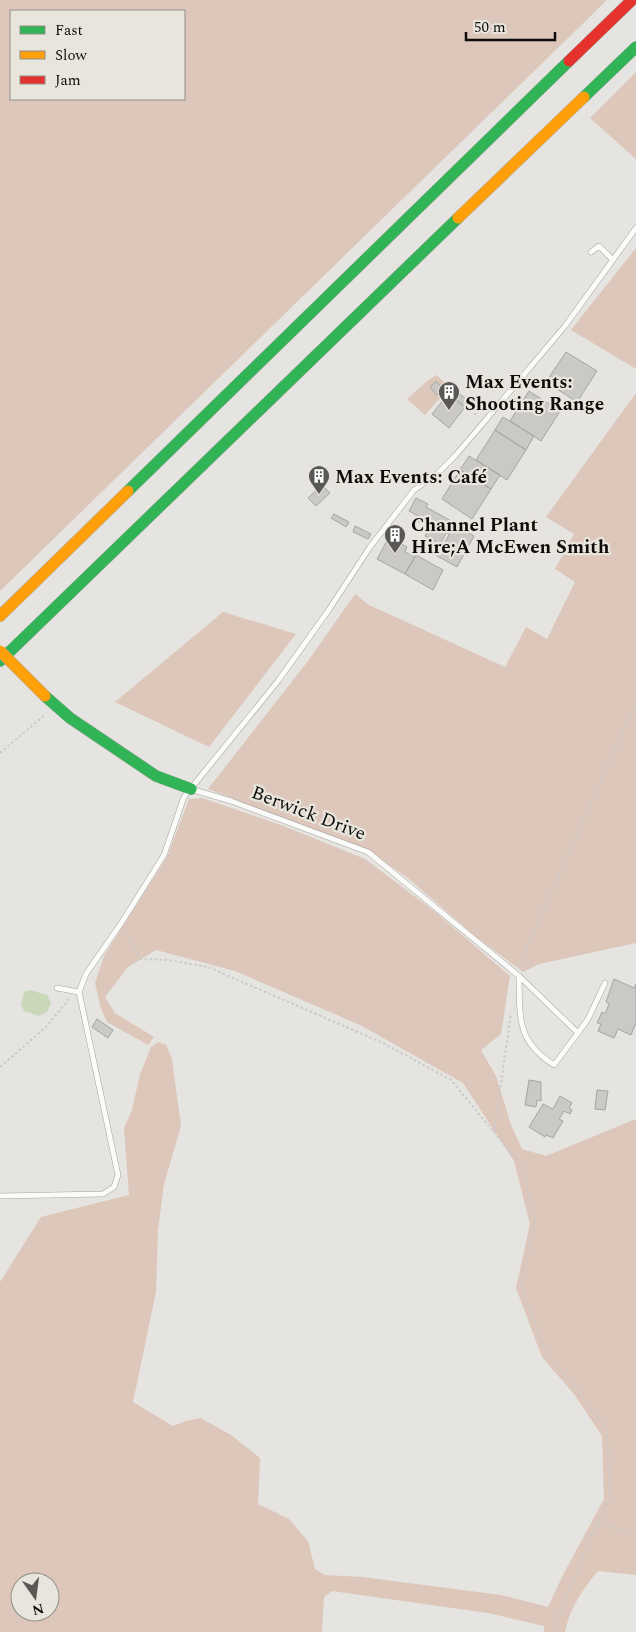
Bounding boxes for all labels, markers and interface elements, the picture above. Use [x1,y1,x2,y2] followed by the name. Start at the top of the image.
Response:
[10,10,185,100] legend
[466,10,555,42] scale bar
[474,16,506,39] text: 50 m
[55,19,83,42] text: Fast
[55,44,87,67] text: Slow
[55,69,81,92] text: Jam
[465,368,604,419] place label: Max Events: Shooting Range
[437,380,461,411] building icon: Max Events: Shooting Range
[335,463,487,492] place label: Max Events: Café
[307,464,331,495] building icon: Max Events: Café
[411,511,610,562] place label: Channel Plant Hire;A McEwen Smith
[383,523,407,554] building icon: Channel Plant Hire;A McEwen Smith
[247,778,370,849] street label: Berwick Drive
[10,1572,60,1622] north arrow
[30,1598,46,1621] text: N

